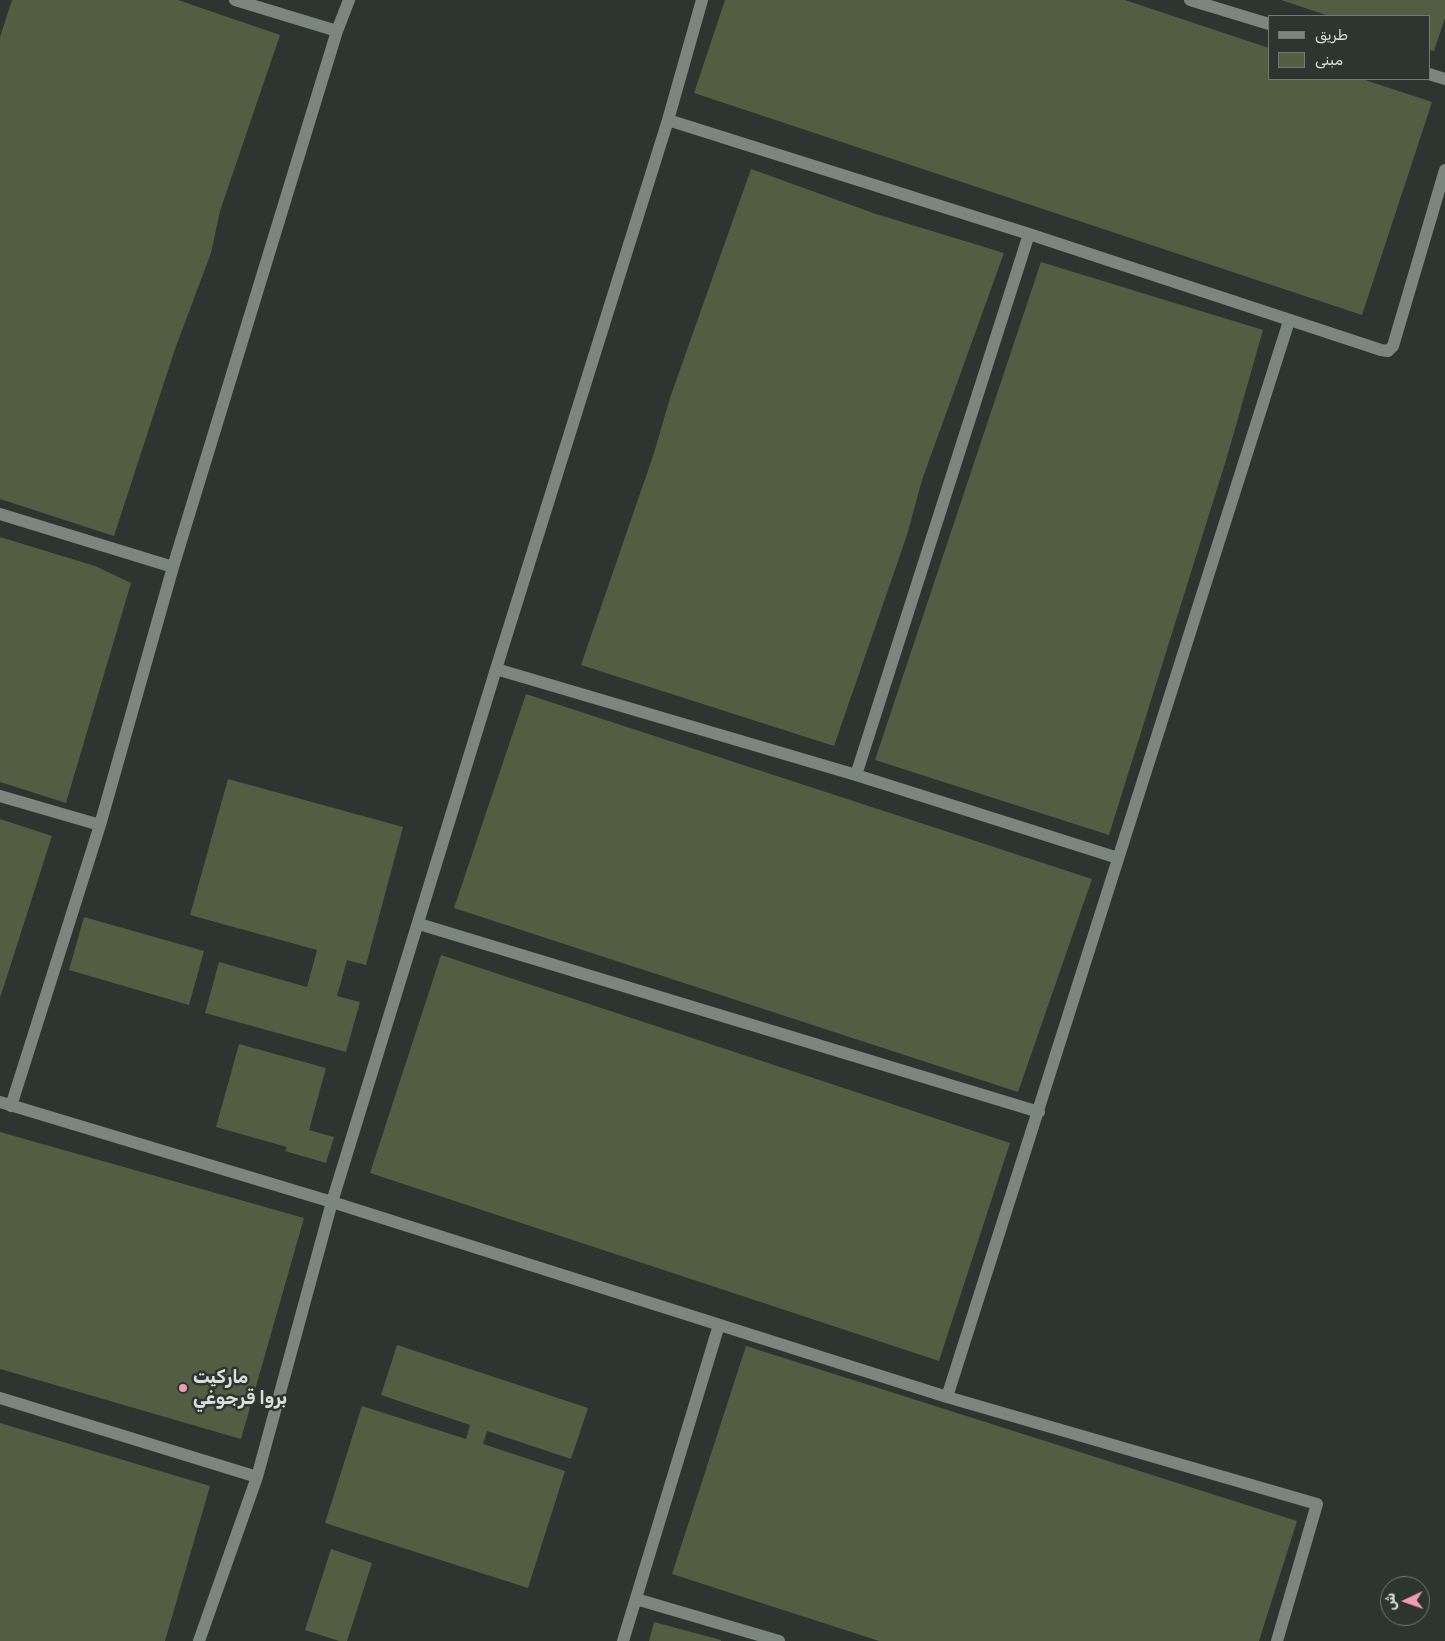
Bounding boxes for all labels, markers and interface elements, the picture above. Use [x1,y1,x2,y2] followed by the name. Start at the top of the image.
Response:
[1268,15,1430,80] legend
[1315,26,1348,44] text: طريق
[1315,51,1343,69] text: مبنى
[193,1367,287,1410] place label: ماركيت بروا قرجوغي
[177,1382,189,1394] marker: ماركيت بروا قرجوغي
[1380,1576,1430,1626] north arrow
[1382,1592,1399,1611] text: ش

